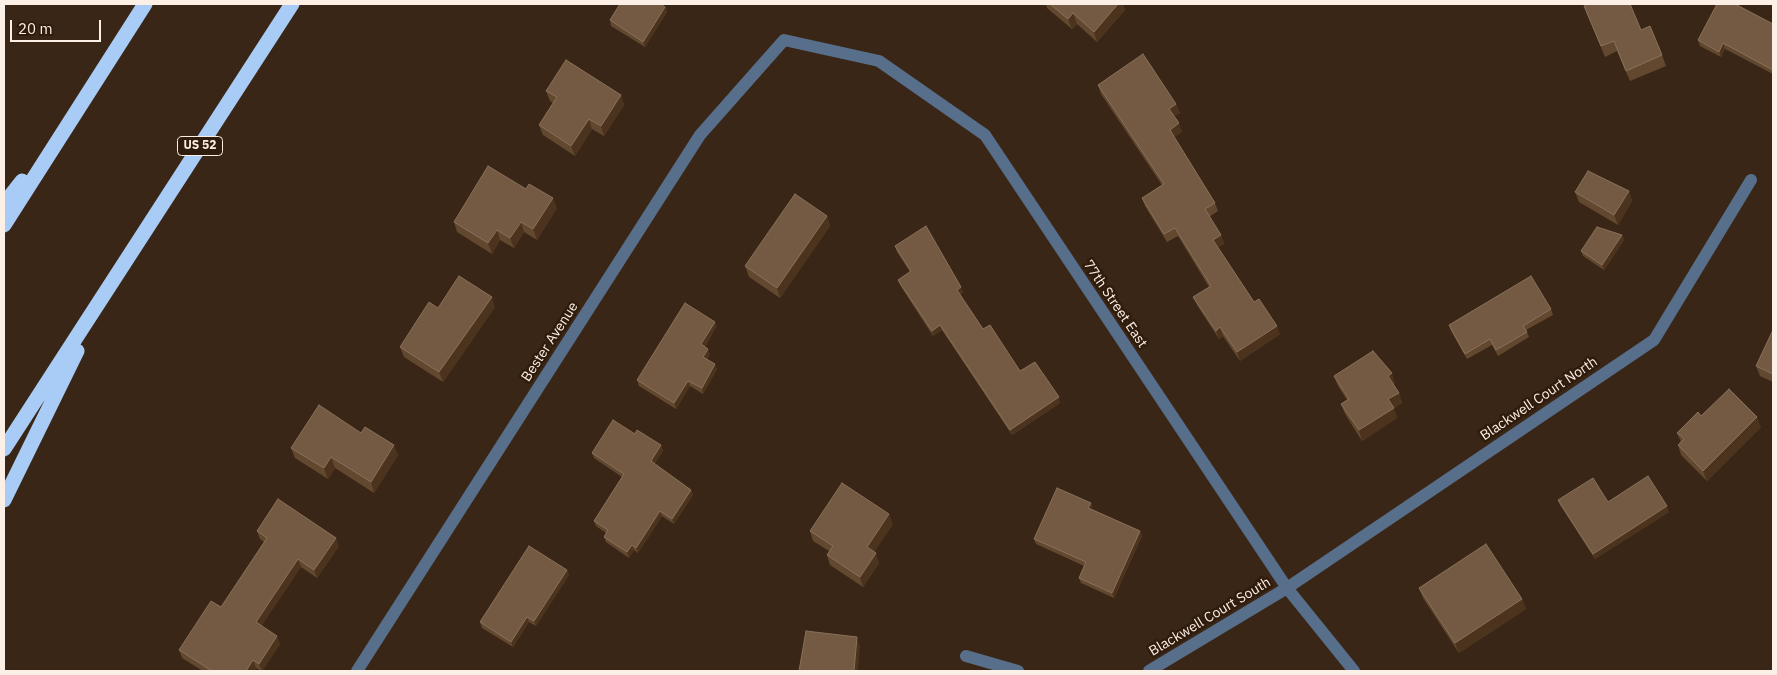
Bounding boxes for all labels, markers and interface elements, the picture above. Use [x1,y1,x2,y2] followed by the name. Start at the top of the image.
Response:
[12,10,104,42] scale bar
[18,19,53,38] text: 20 m
[178,136,222,156] road number: US 52
[1080,257,1150,351] street label: 77th Street East
[518,299,582,385] street label: Bester Avenue
[1477,354,1601,444] street label: Blackwell Court North
[1146,574,1274,660] street label: Blackwell Court South

